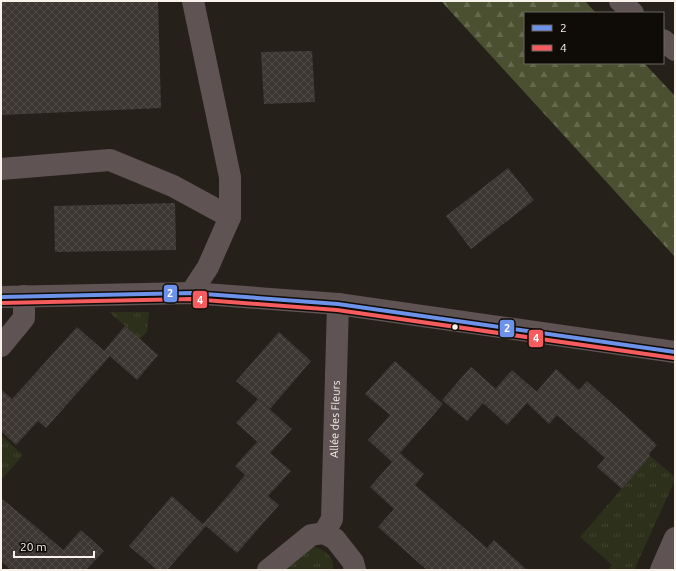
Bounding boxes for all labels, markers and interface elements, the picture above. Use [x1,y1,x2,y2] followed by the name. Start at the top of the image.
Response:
[524,12,664,64] legend
[560,21,567,34] text: 2
[560,41,567,54] text: 4
[163,284,178,303] line badge: 2
[167,287,173,299] text: 2
[192,290,208,309] line badge: 4
[197,294,203,306] text: 4
[499,319,515,338] line badge: 2
[450,322,460,332] unlabelled marker
[504,322,510,334] text: 2
[528,329,544,348] line badge: 4
[533,332,539,344] text: 4
[328,380,342,458] street label: Allée des Fleurs
[14,533,94,559] scale bar
[20,540,47,553] text: 20 m

